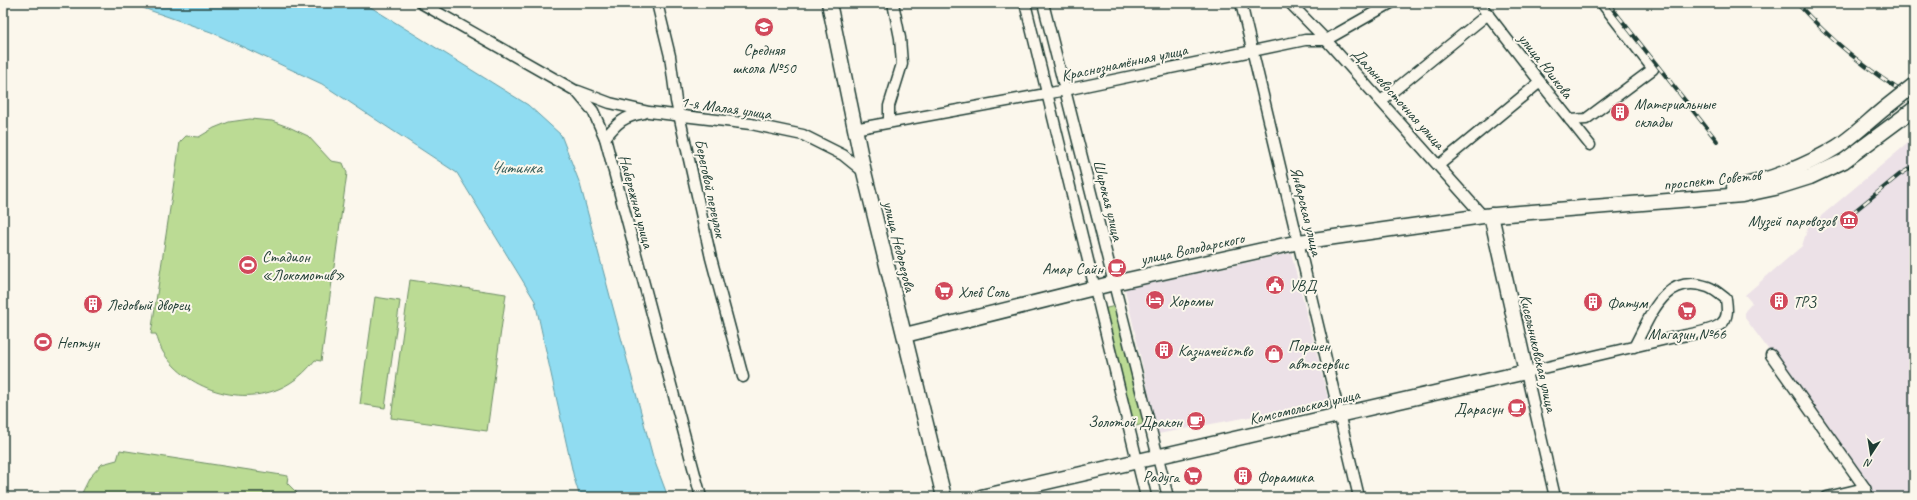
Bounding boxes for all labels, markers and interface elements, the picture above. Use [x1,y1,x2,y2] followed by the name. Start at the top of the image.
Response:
[753,16,775,38] school or university icon: Средняя школа №50
[1513,28,1578,104] street label: улица Юшкова
[732,40,798,78] place label: Средняя школа №50
[1059,40,1191,86] street label: Краснознамённая улица
[1347,44,1450,155] street label: Дальневосточная улица
[679,92,773,124] street label: 1-я Малая улица
[1634,94,1717,132] place label: Материальные склады
[1609,101,1631,123] building icon: Материальные склады
[690,137,731,241] street label: Береговой переулок
[614,152,659,252] street label: Набережная улица
[490,157,544,178] water label: Читинка
[1088,158,1128,244] street label: Широкая улица
[1285,165,1327,259] street label: Январская улица
[1663,165,1765,195] street label: проспект Советов
[878,198,920,295] street label: улица Недорезова
[1838,209,1860,231] museum icon: Музей паровозов
[1748,211,1838,231] place label: Музей паровозов
[1138,228,1248,270] street label: улица Володарского
[262,247,345,285] place label: Стадион «Локомотив»
[237,254,259,276] sports icon: Стадион «Локомотив»
[1106,257,1128,279] cafe icon: Амар Сайн
[1042,259,1104,279] place label: Амар Сайн
[1264,274,1286,296] public building icon: УВД
[1289,276,1318,296] place label: УВД
[933,280,955,302] supermarket icon: Хлеб Соль
[958,282,1010,302] place label: Хлеб Соль
[1144,289,1166,311] hotel icon: Хоромы
[1768,290,1790,312] building icon: ТРЗ
[1169,291,1214,311] place label: Хоромы
[1582,291,1604,313] building icon: Фатум
[1515,292,1562,415] street label: Кисельниковская улица
[1793,292,1817,312] place label: ТРЗ
[82,293,104,315] building icon: Ледовый дворец
[1607,293,1649,313] place label: Фатум
[107,295,191,315] place label: Ледовый дворец
[1676,300,1698,322] supermarket icon: Магазин №66
[1648,324,1727,344] place label: Магазин №66
[32,331,54,353] sports icon: Нептун
[57,333,101,353] place label: Нептун
[1288,336,1350,374] place label: Поршен автосервис
[1153,339,1175,361] building icon: Казначейство
[1178,341,1254,361] place label: Казначейство
[1263,343,1285,365] shop icon: Поршен автосервис
[1247,384,1363,429] street label: Комсомольская улица
[1506,397,1528,419] cafe icon: Дарасун
[1454,399,1504,419] place label: Дарасун
[1185,410,1207,432] cafe icon: Золотой Дракон
[1088,412,1183,432] place label: Золотой Дракон
[1851,434,1891,474] north arrow
[1862,456,1874,471] text: N
[1182,465,1204,487] supermarket icon: Радуга
[1232,465,1254,487] building icon: Форамика
[1143,467,1180,487] place label: Радуга
[1257,467,1314,487] place label: Форамика

